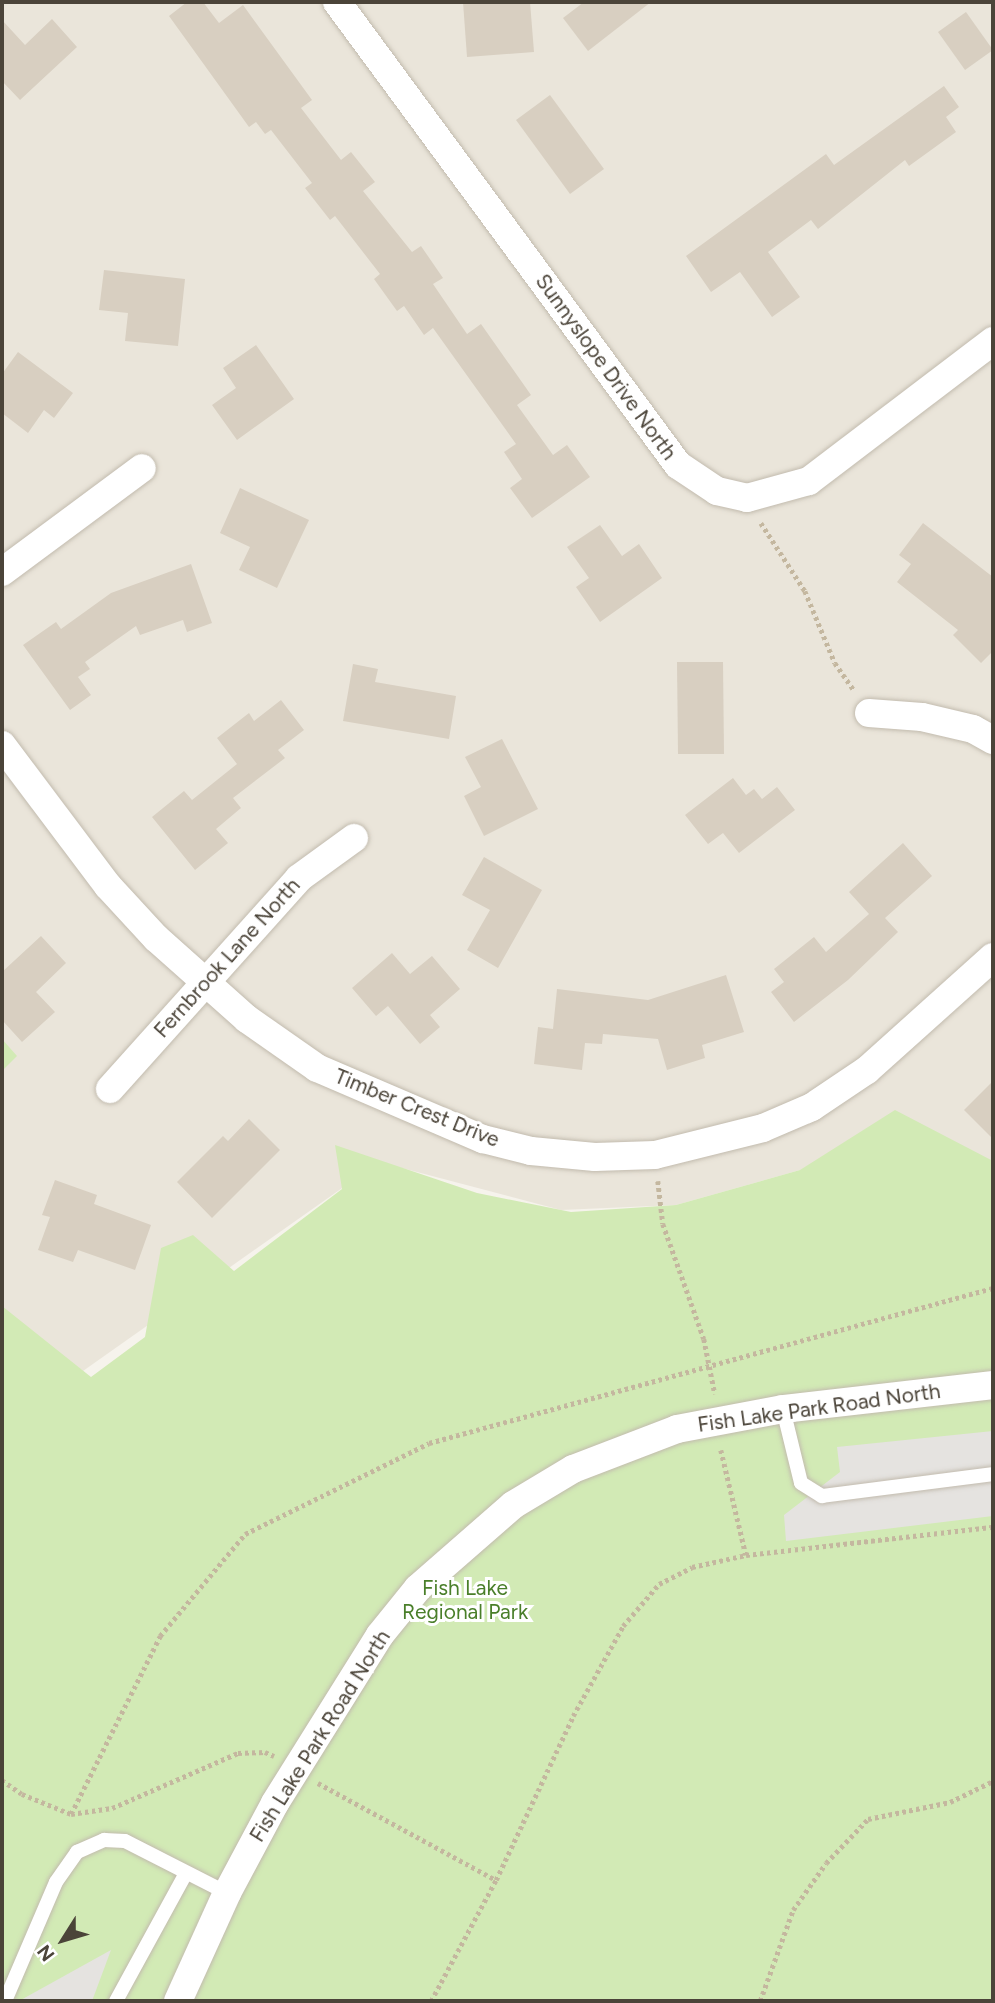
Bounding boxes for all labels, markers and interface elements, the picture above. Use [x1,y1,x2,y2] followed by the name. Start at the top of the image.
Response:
[530,269,682,465] street label: Sunnyslope Drive North
[149,873,305,1043] street label: Fernbrook Lane North
[331,1063,503,1153] street label: Timber Crest Drive
[696,1378,942,1438] street label: Fish Lake Park Road North
[402,1575,528,1625] park label: Fish Lake Regional Park
[244,1625,396,1847] street label: Fish Lake Park Road North
[28,1905,98,1975] north arrow
[32,1940,59,1966] text: N

